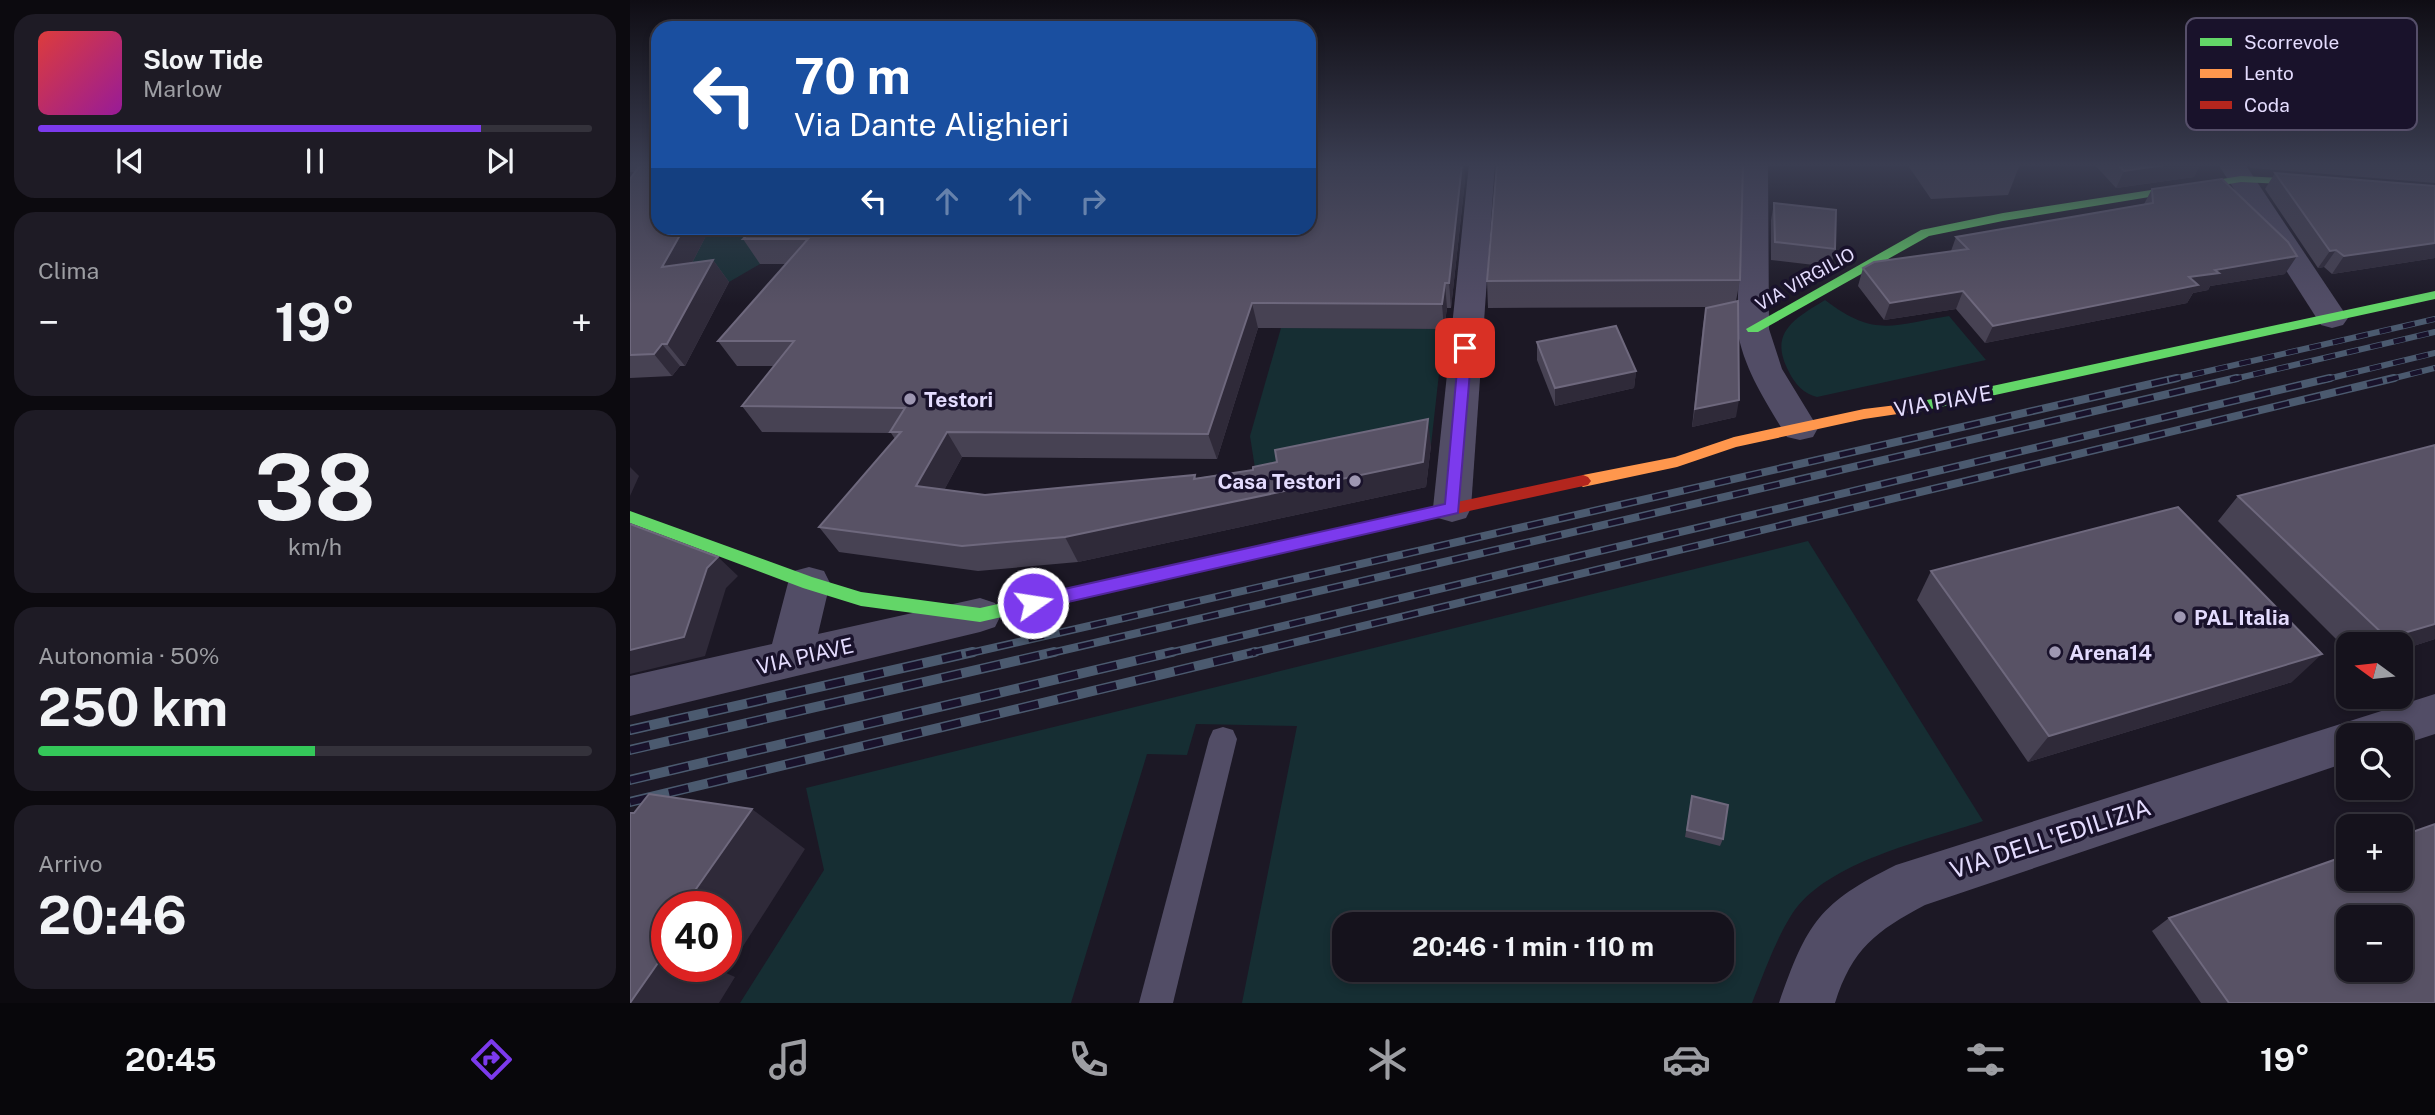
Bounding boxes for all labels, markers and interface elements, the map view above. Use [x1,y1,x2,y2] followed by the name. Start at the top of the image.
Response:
[2186,18,2417,130] legend
[2244,31,2339,53] text: Scorrevole
[143,44,263,75] text: Slow Tide
[794,47,911,105] text: 70 m
[679,49,770,140] icon: left
[2244,62,2294,84] text: Lento
[143,75,222,102] text: Marlow
[2244,94,2290,116] text: Coda
[794,106,1069,143] text: Via Dante Alighieri
[111,142,149,180] icon: previous
[296,142,334,180] icon: pause
[481,142,519,180] icon: next
[855,182,893,220] icon: left
[928,182,966,220] icon: ahead
[1001,182,1039,220] icon: ahead
[1074,182,1112,220] icon: right
[1752,243,1858,315] street label: VIA VIRGILIO
[38,257,99,284] text: Clima
[274,292,356,353] text: 19°
[38,300,59,345] text: −
[571,300,592,345] text: +
[1435,318,1495,378] pin
[1446,329,1484,367] icon: arrive
[1892,380,1994,422] street label: VIA PIAVE
[924,387,993,412] place label: Testori
[902,391,918,407] marker: Testori
[254,434,376,540] text: 38
[1217,469,1341,494] place label: Casa Testori
[1347,473,1363,489] marker: Casa Testori
[288,533,342,560] text: km/h
[996,566,1070,640] position arrow
[2194,605,2290,630] place label: PAL Italia
[2172,609,2188,625] marker: PAL Italia
[2336,632,2413,709] north arrow
[2336,632,2413,982] map controls
[754,633,856,679] street label: VIA PIAVE
[2069,640,2152,665] place label: Arena14
[38,642,220,669] text: Autonomia · 50%
[2047,644,2063,660] marker: Arena14
[38,677,228,738] text: 250 km
[2336,723,2413,800] button: search
[1946,792,2154,884] street label: VIA DELL'EDILIZIA
[2336,814,2413,891] button: +
[38,850,102,877] text: Arrivo
[38,885,187,946] text: 20:46
[651,891,742,982] speed limit sign: 40
[2336,905,2413,982] button: −
[1412,931,1654,962] text: 20:46 · 1 min · 110 m
[467,1035,516,1084] icon: directions
[765,1035,814,1084] icon: music
[1064,1035,1113,1084] icon: phone
[1363,1035,1412,1084] icon: climate
[1662,1035,1711,1084] icon: car
[1961,1035,2010,1084] icon: filters
[125,1041,217,1078] text: 20:45
[2260,1041,2310,1078] text: 19°

